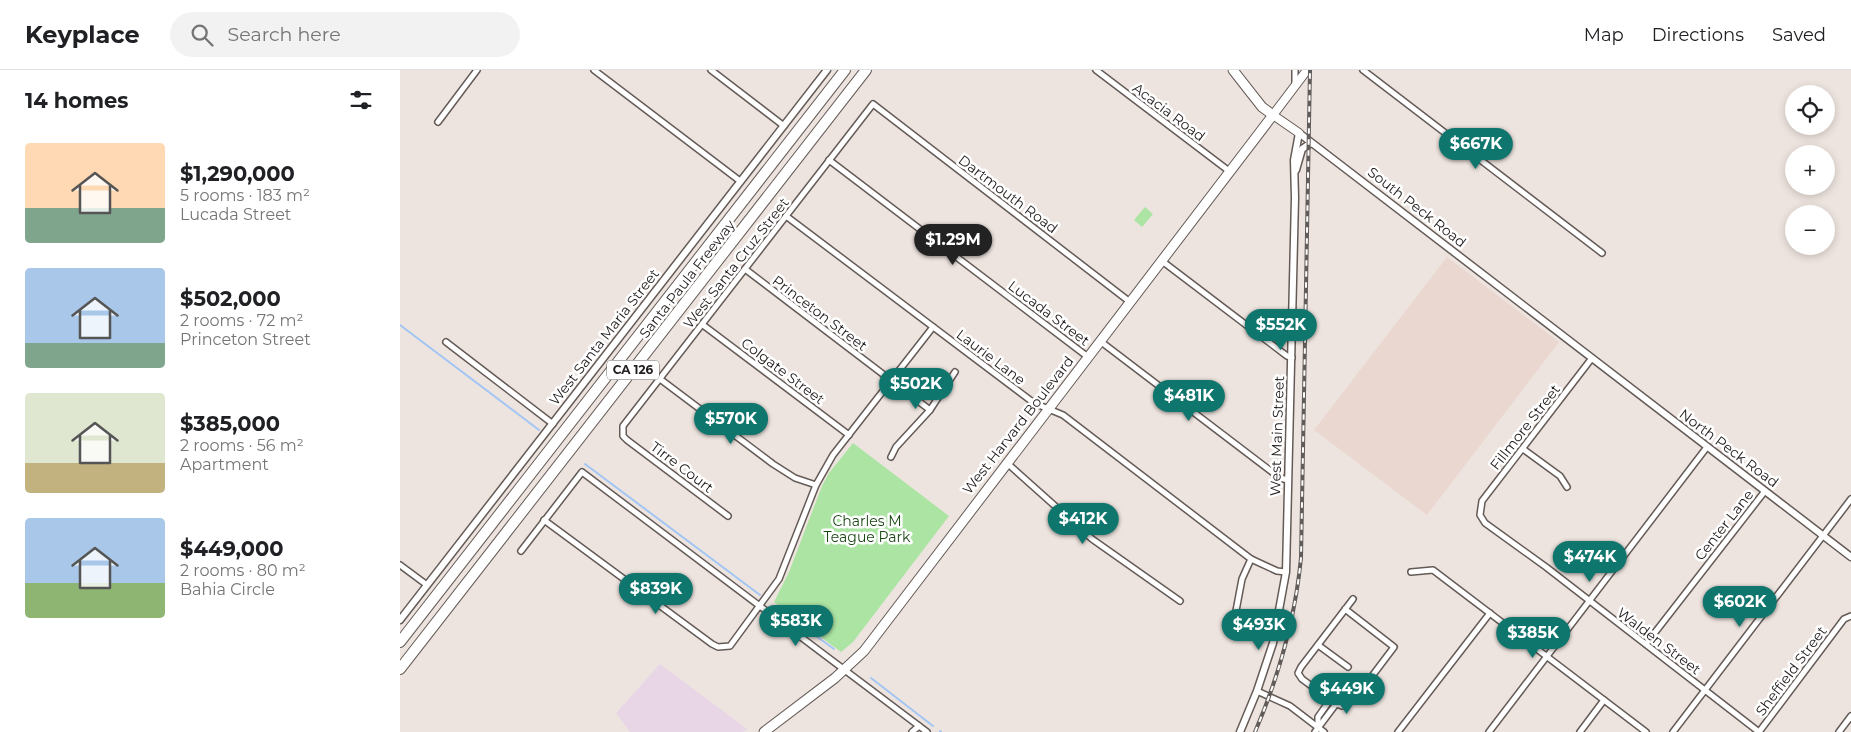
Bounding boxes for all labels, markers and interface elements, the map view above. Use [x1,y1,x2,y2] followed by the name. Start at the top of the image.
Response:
[170,12,520,57] search box
[25,20,140,49] text: Keyplace
[188,21,216,49] icon: search
[228,23,341,46] text: Search here
[1584,24,1624,46] text: Map
[1652,24,1744,46] text: Directions
[1772,24,1826,46] text: Saved
[1129,79,1209,145] street label: Acacia Road
[1785,85,1835,255] map controls
[1785,85,1835,135] button: locate
[347,86,375,114] icon: filters
[25,88,129,113] text: 14 homes
[1441,128,1511,170] pin: $667K
[1450,134,1502,153] text: $667K
[1785,145,1835,195] button: +
[955,151,1061,237] street label: Dartmouth Road
[180,161,295,186] text: $1,290,000
[65,163,125,223] icon: home
[1364,163,1470,251] street label: South Peck Road
[180,186,310,205] text: 5 rooms · 183 m²
[679,194,793,332] street label: West Santa Cruz Street
[180,205,291,224] text: Lucada Street
[1785,205,1835,255] button: −
[635,216,739,342] street label: Santa Paula Freeway
[912,224,994,266] pin: $1.29M
[925,230,981,249] text: $1.29M
[545,265,663,409] street label: West Santa Maria Street
[769,271,871,355] street label: Princeton Street
[1005,276,1094,350] street label: Lucada Street
[180,286,281,311] text: $502,000
[65,288,125,348] icon: home
[1246,308,1316,351] pin: $552K
[180,311,303,330] text: 2 rooms · 72 m²
[1256,315,1306,334] text: $552K
[953,325,1029,389] street label: Laurie Lane
[180,330,311,349] text: Princeton Street
[738,334,829,408] street label: Colgate Street
[958,352,1078,498] street label: West Harvard Boulevard
[607,360,659,380] road number: CA 126
[881,368,951,410] pin: $502K
[890,374,942,393] text: $502K
[1266,375,1288,496] street label: West Main Street
[1154,380,1224,422] pin: $481K
[1486,380,1564,473] street label: Fillmore Street
[1164,386,1214,405] text: $481K
[696,402,766,445] pin: $570K
[1676,405,1782,491] street label: North Peck Road
[705,409,757,428] text: $570K
[180,411,280,436] text: $385,000
[65,413,125,473] icon: home
[180,436,304,455] text: 2 rooms · 56 m²
[647,437,717,497] street label: Tirre Court
[180,455,269,474] text: Apartment
[1691,486,1757,564] street label: Center Lane
[1048,502,1118,545] pin: $412K
[1059,509,1107,528] text: $412K
[824,512,911,546] park label: Charles M Teague Park
[180,536,284,561] text: $449,000
[65,538,125,598] icon: home
[1555,540,1625,583] pin: $474K
[1564,547,1616,566] text: $474K
[180,561,306,580] text: 2 rooms · 80 m²
[621,572,691,615] pin: $839K
[630,579,682,598] text: $839K
[180,580,275,599] text: Bahia Circle
[1705,586,1775,628] pin: $602K
[1714,592,1766,611] text: $602K
[761,604,831,647] pin: $583K
[1614,604,1705,679] street label: Walden Street
[1224,608,1294,651] pin: $493K
[770,611,822,630] text: $583K
[1233,615,1285,634] text: $493K
[1498,616,1568,659] pin: $385K
[1751,622,1831,719] street label: Sheffield Street
[1507,623,1559,642] text: $385K
[1312,672,1382,715] pin: $449K
[1320,679,1374,698] text: $449K

